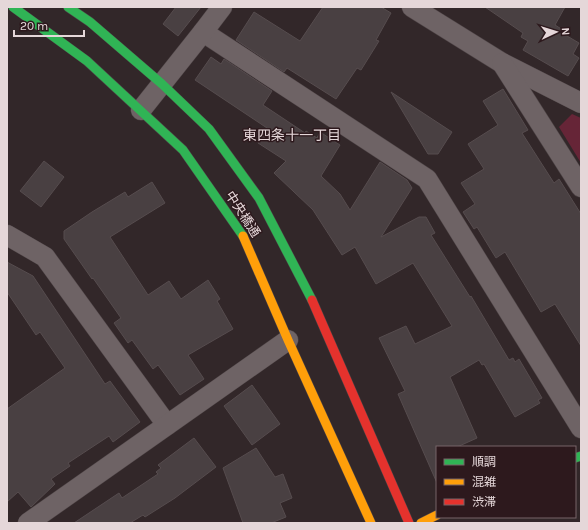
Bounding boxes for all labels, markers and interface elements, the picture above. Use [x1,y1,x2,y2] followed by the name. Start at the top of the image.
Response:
[14,12,84,38] scale bar
[536,12,576,52] north arrow
[20,19,48,33] text: 20 m
[559,27,572,36] text: N
[243,127,341,144] district label: 東四条十一丁目
[223,188,263,240] street label: 中央橋通
[436,446,576,518] legend
[472,455,496,469] text: 順調
[472,475,496,489] text: 混雑
[472,495,496,509] text: 渋滞

